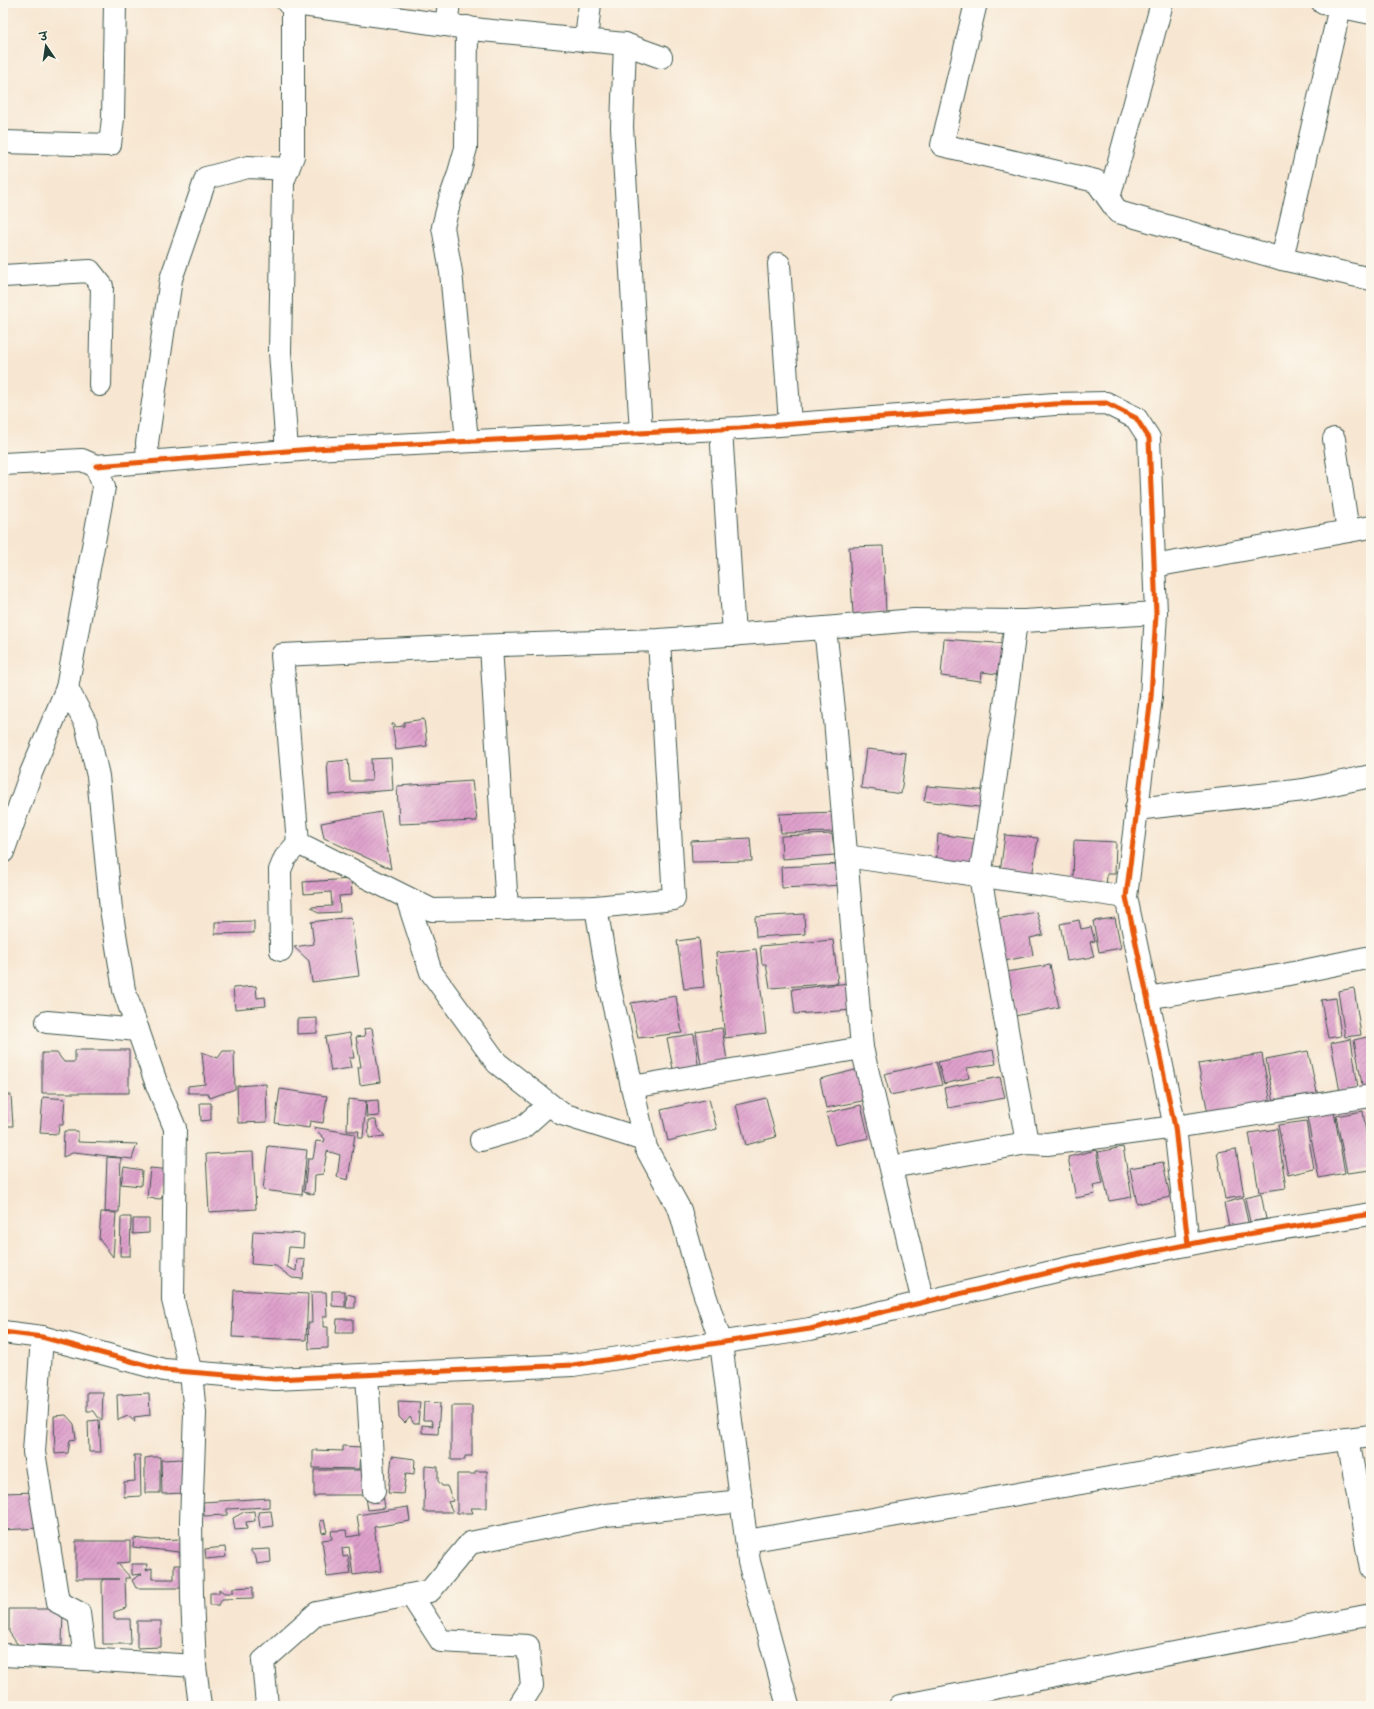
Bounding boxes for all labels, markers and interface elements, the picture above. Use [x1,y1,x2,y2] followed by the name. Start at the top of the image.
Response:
[26,26,66,66] north arrow
[38,28,51,45] text: उ

